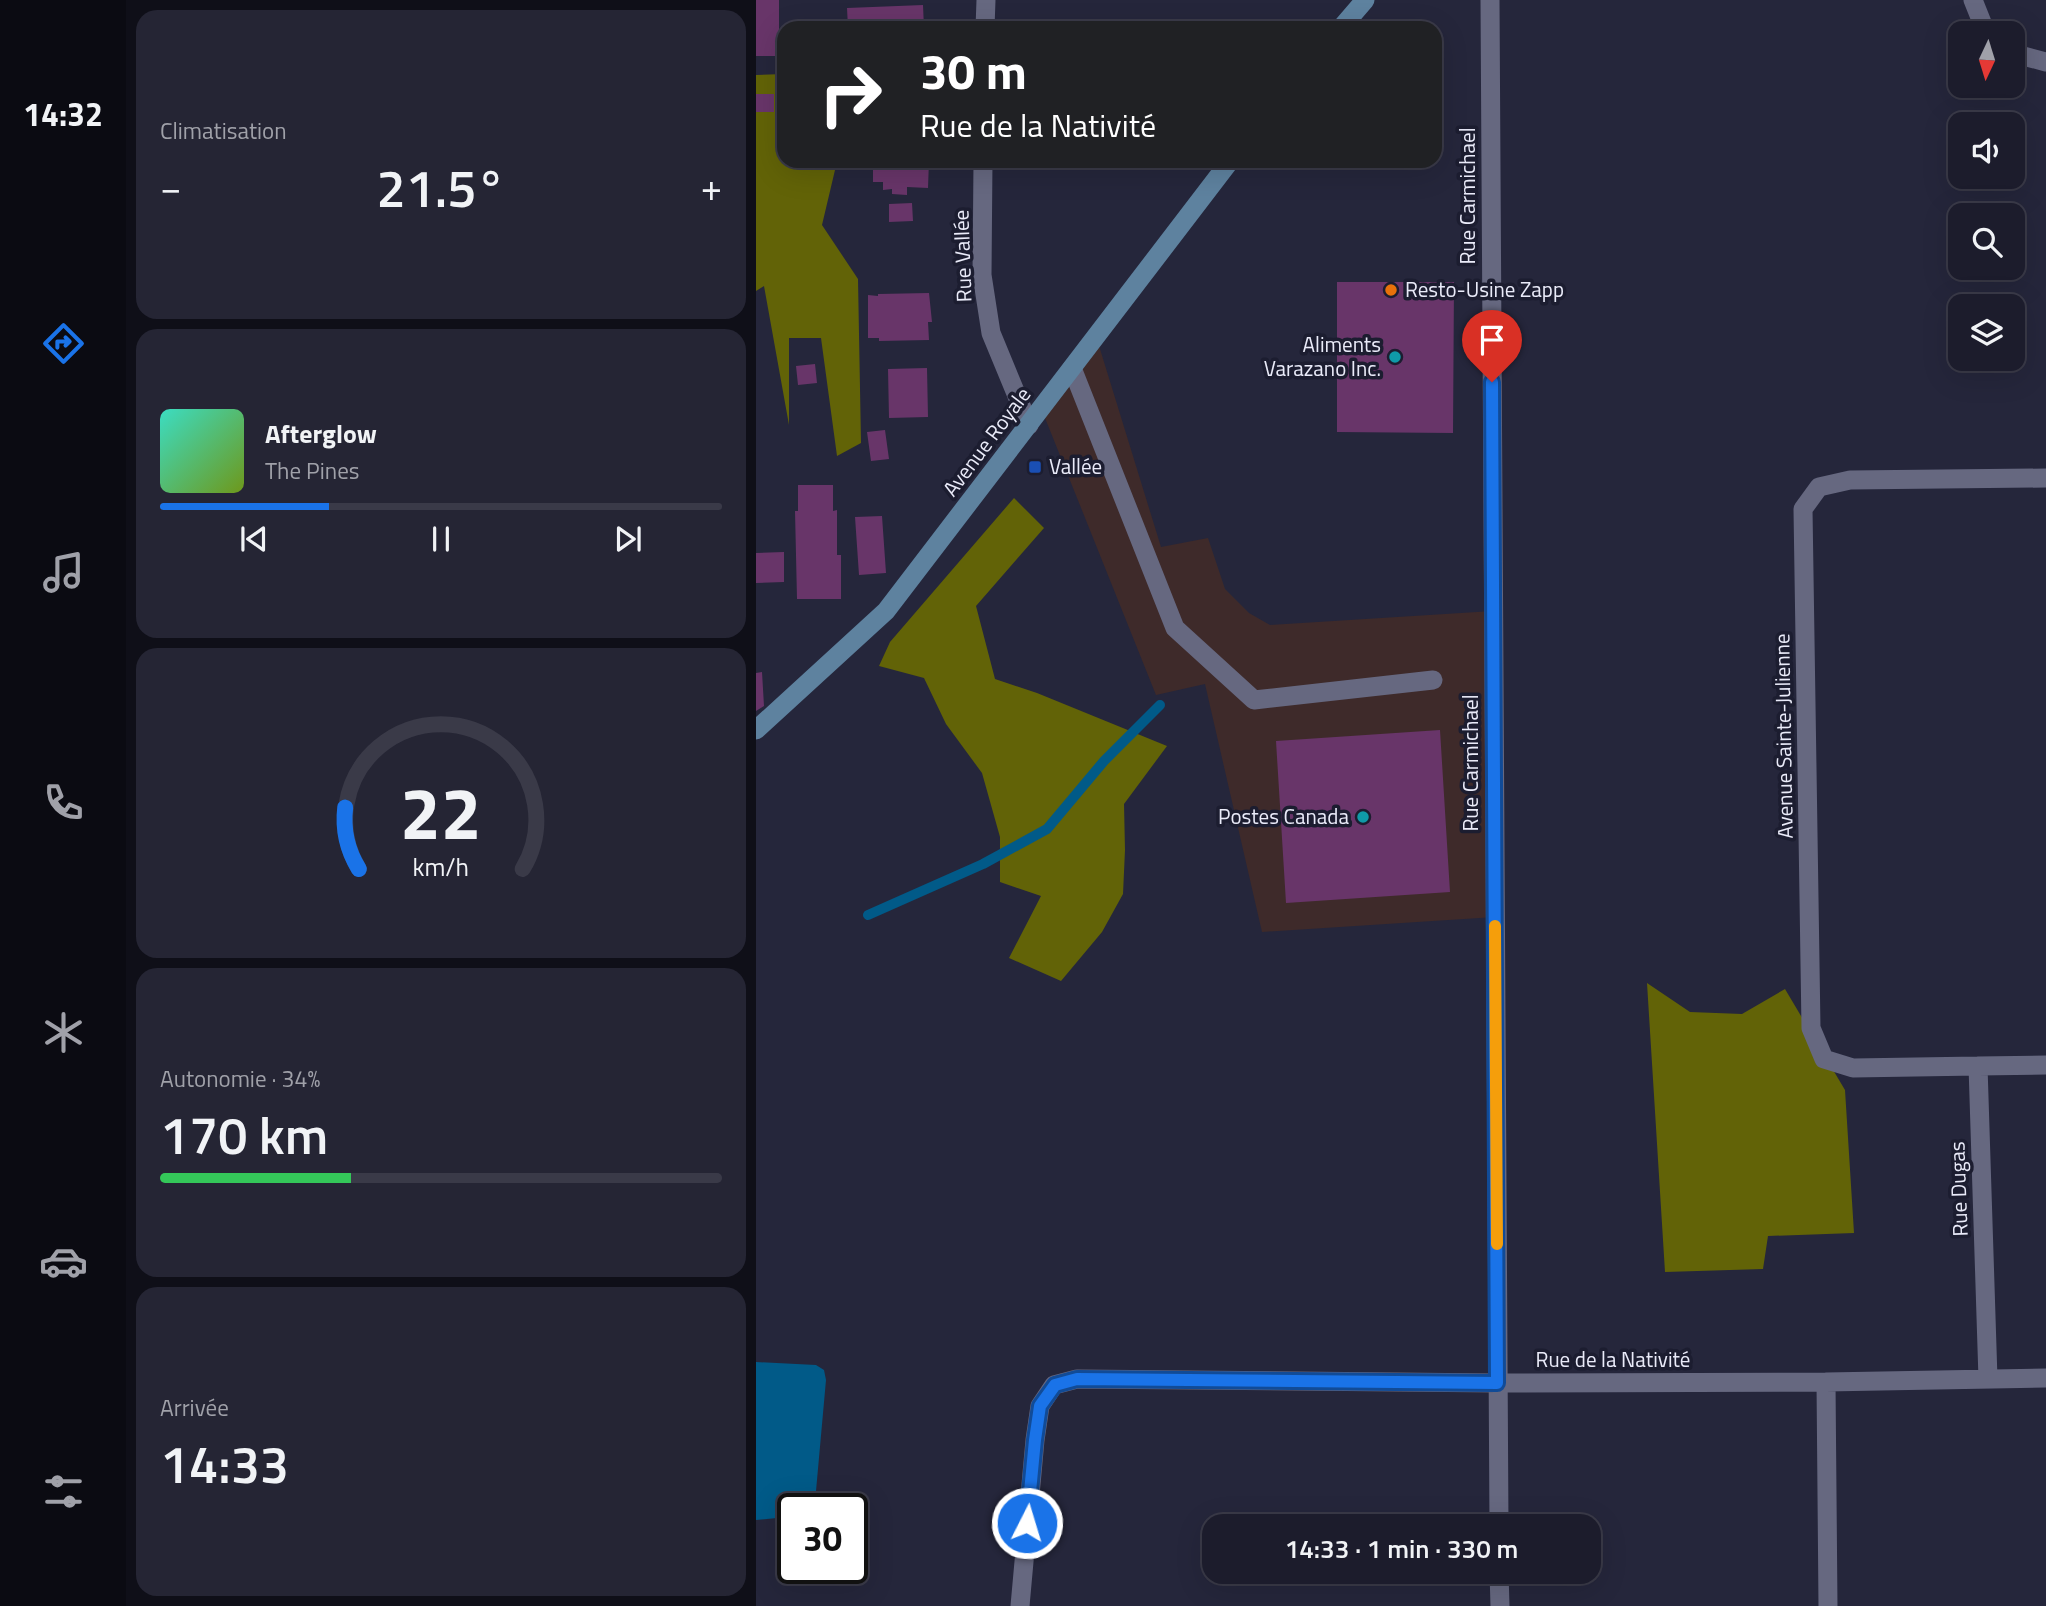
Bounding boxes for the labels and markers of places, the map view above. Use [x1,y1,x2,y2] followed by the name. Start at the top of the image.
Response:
[1405,273,1564,305] place label: Resto-Usine Zapp
[1383,282,1399,298] marker: Resto-Usine Zapp
[1462,310,1522,382] pin
[1264,328,1381,384] place label: Aliments Varazano Inc.
[1387,349,1403,365] marker: Aliments Varazano Inc.
[1049,450,1102,482] place label: Vallée
[1027,459,1043,475] marker: Vallée
[1218,800,1349,832] place label: Postes Canada
[1355,809,1371,825] marker: Postes Canada

